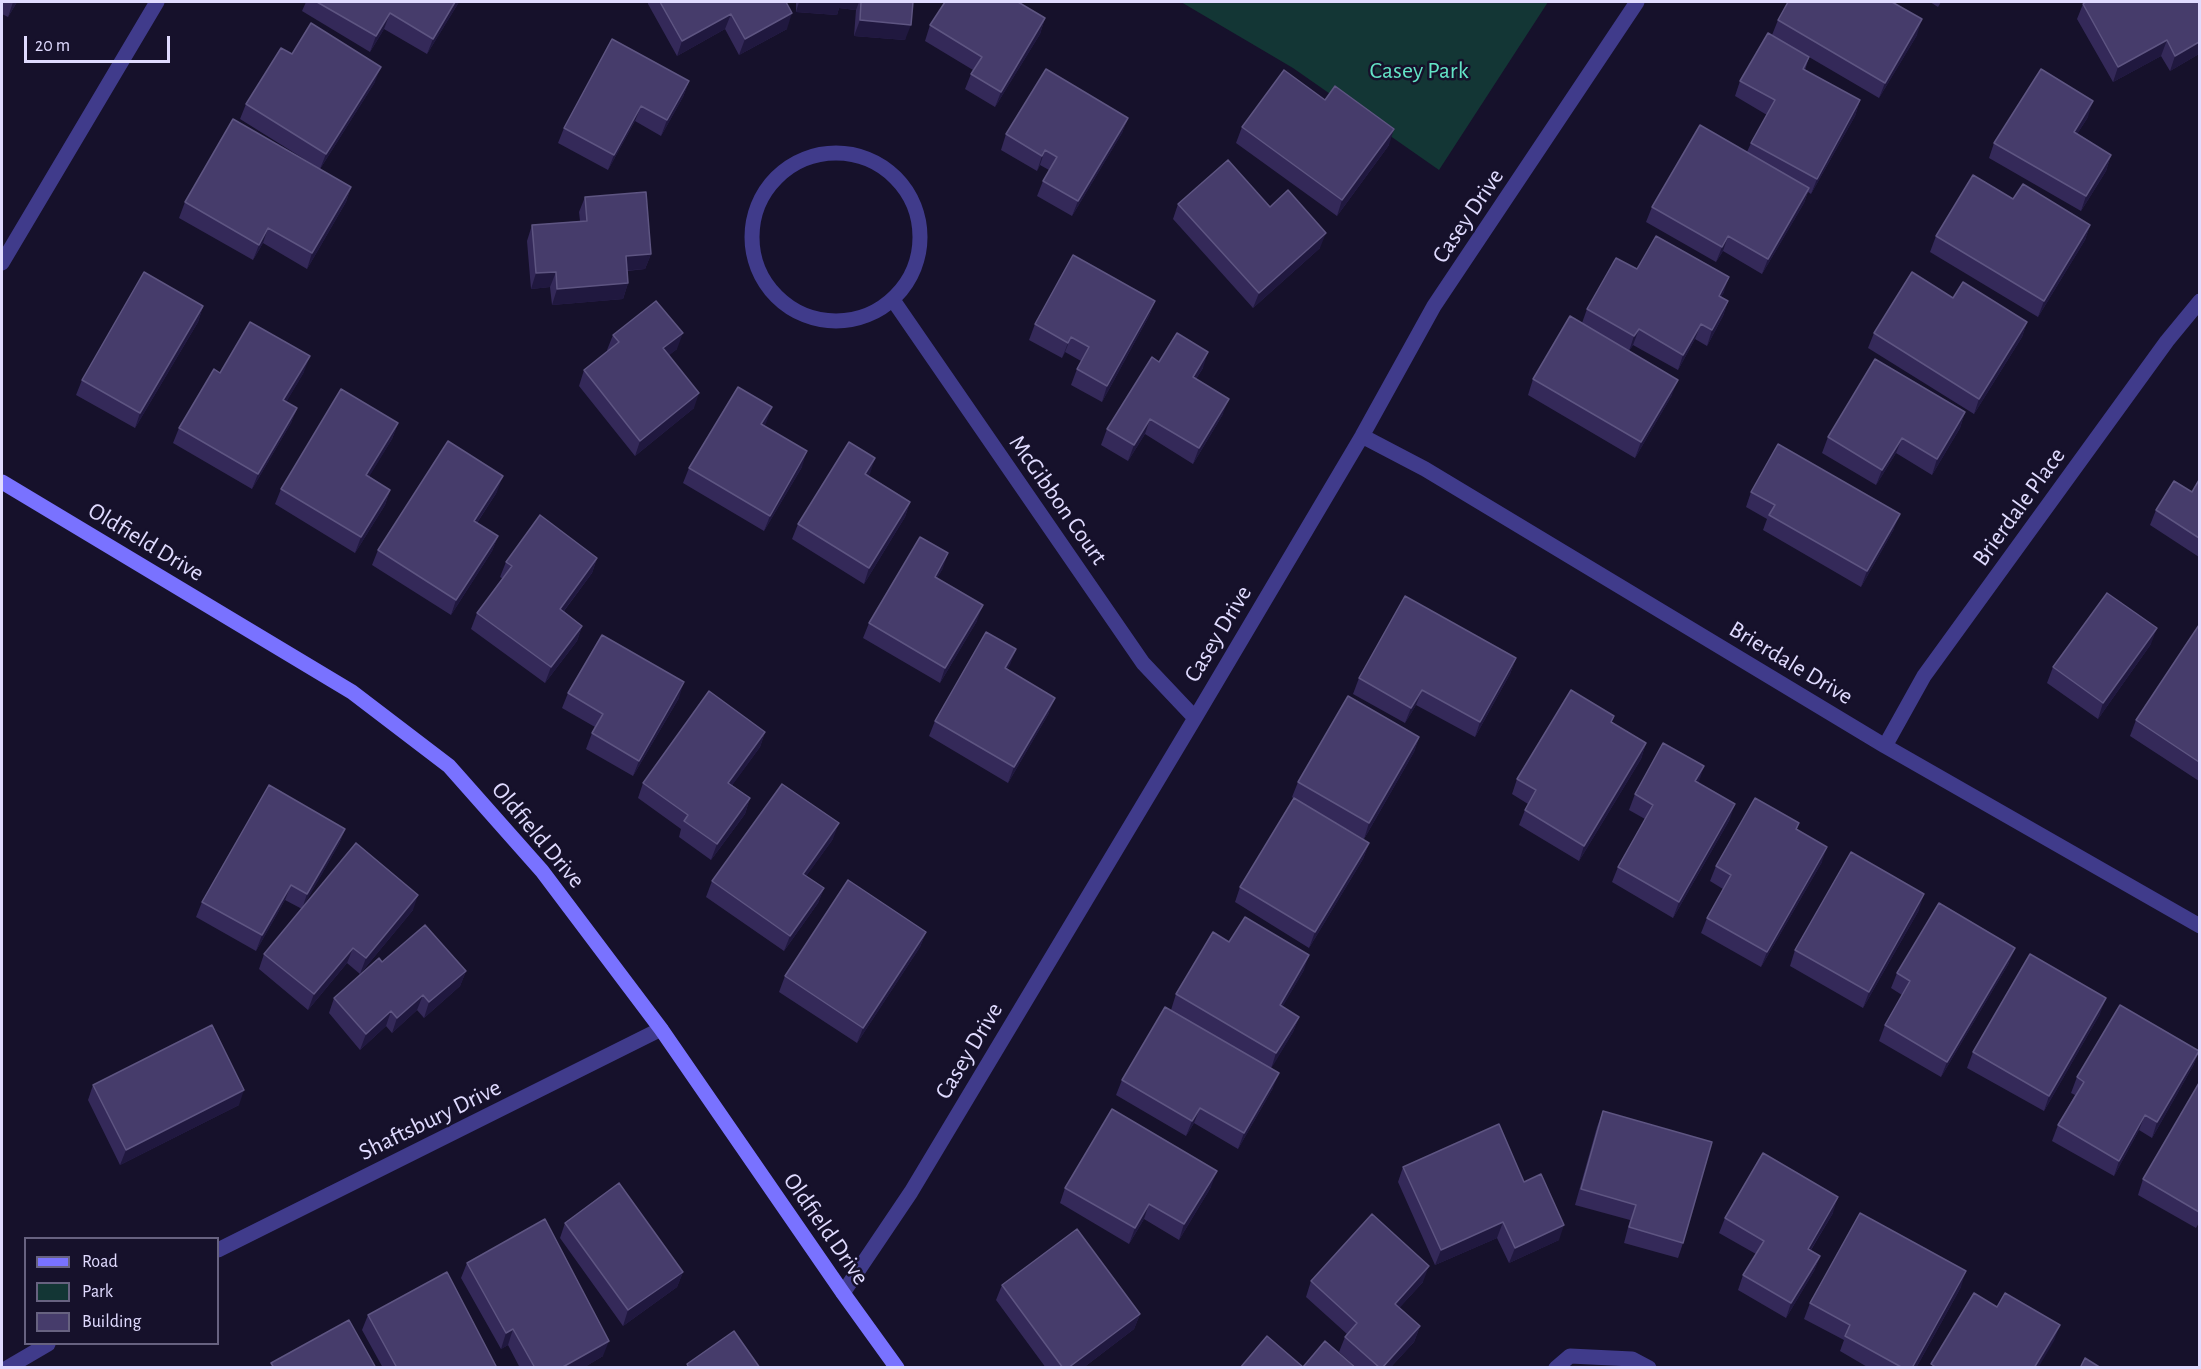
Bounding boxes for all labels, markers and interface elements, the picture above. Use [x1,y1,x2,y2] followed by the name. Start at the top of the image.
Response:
[27,24,172,62] scale bar
[35,37,70,55] text: 20 m
[1369,57,1469,85] park label: Casey Park
[1426,163,1510,269] street label: Casey Drive
[1003,430,1113,570] street label: McGibbon Court
[1966,442,2072,572] street label: Brierdale Place
[83,496,209,588] street label: Oldfield Drive
[1178,580,1258,688] street label: Casey Drive
[1724,615,1858,711] street label: Brierdale Drive
[485,776,591,894] street label: Oldfield Drive
[929,997,1009,1105] street label: Casey Drive
[354,1073,506,1167] street label: Shaftsbury Drive
[777,1167,875,1291] street label: Oldfield Drive
[24,1237,219,1345] legend
[82,1253,118,1271] text: Road
[82,1283,113,1301] text: Park
[82,1313,141,1331] text: Building

